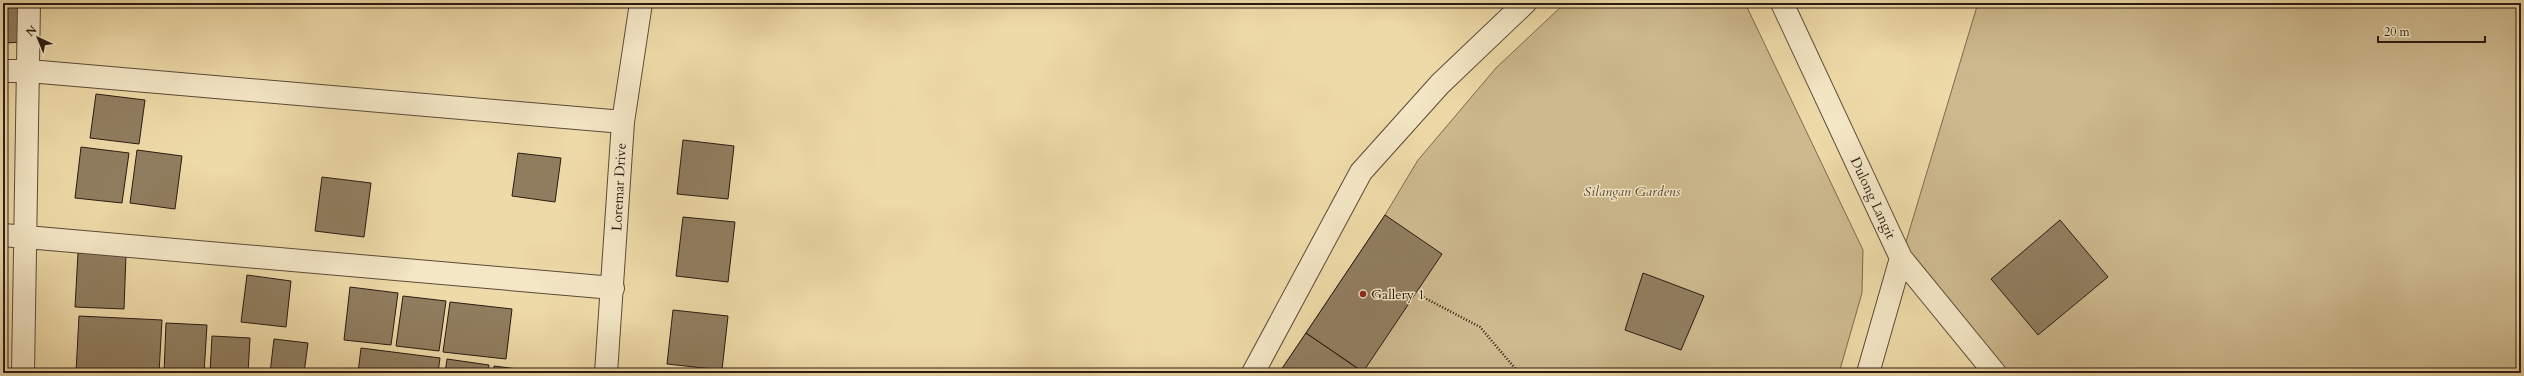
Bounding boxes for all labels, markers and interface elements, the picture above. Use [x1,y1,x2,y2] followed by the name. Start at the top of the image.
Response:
[18,18,58,58] north arrow
[2378,18,2485,44] scale bar
[23,22,40,40] text: N
[2384,24,2411,40] text: 20 m
[607,143,631,231] street label: Loremar Drive
[1846,154,1901,243] street label: Dulong Langit
[1584,182,1681,201] park label: Silangan Gardens
[1371,285,1425,304] place label: Gallery 1
[1358,289,1368,299] marker: Gallery 1

